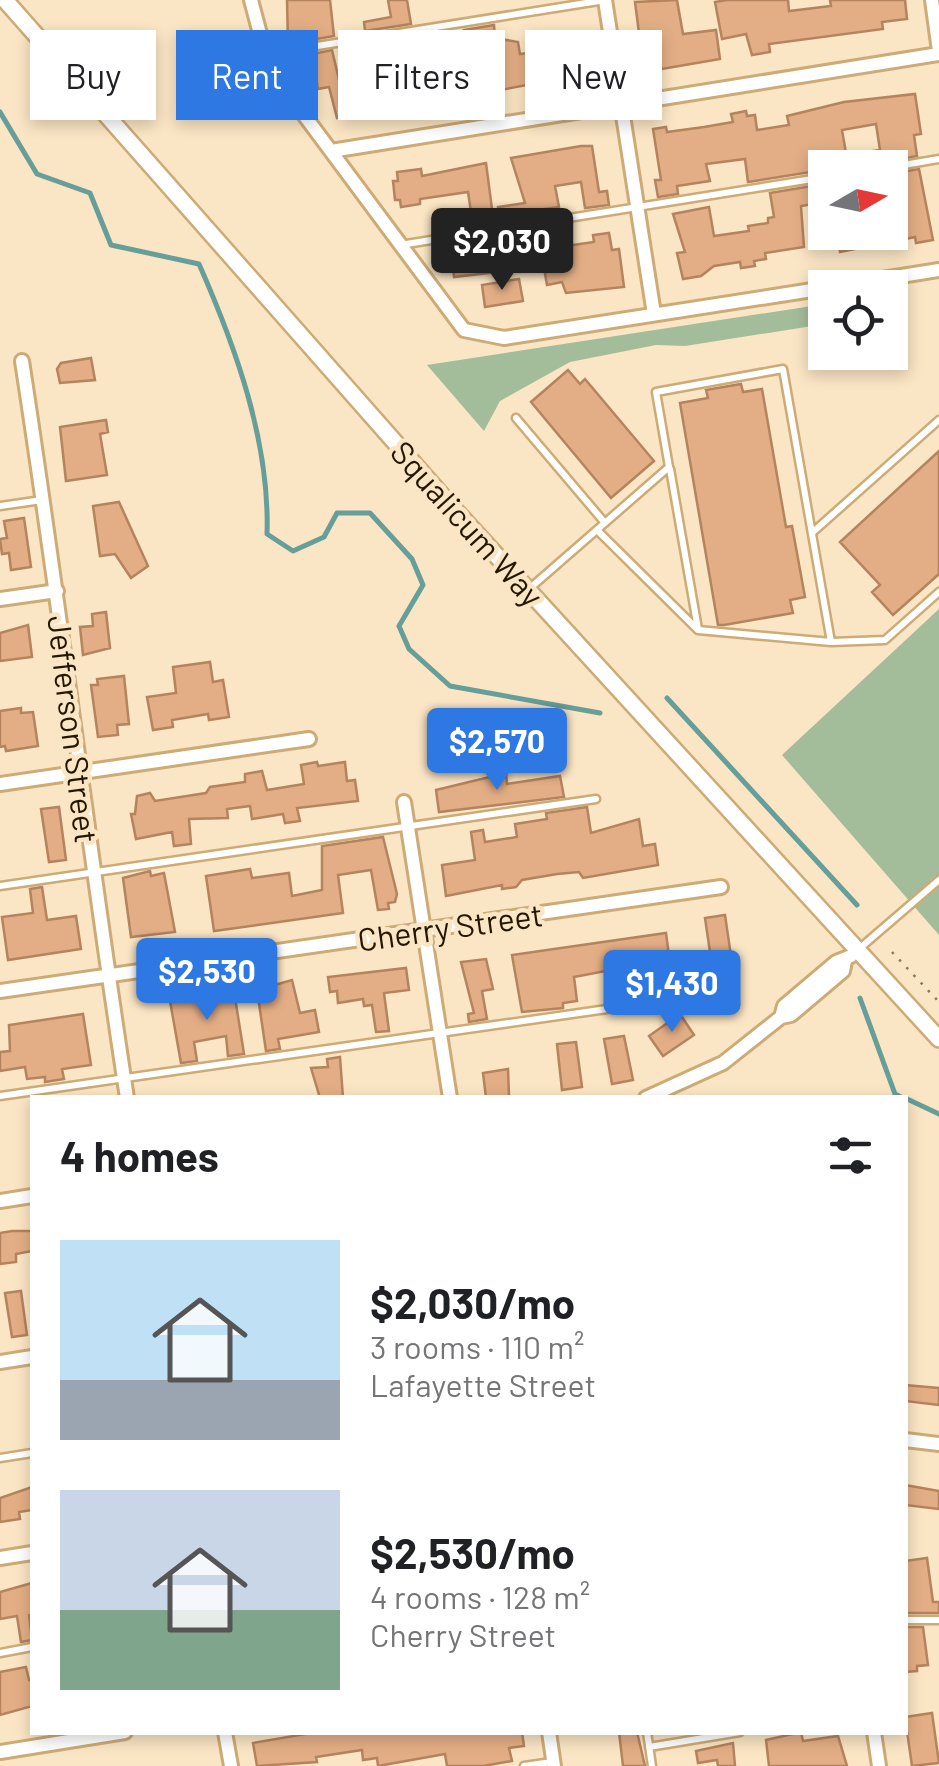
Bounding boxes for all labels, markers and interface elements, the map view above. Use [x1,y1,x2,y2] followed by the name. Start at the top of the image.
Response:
[30,30,156,120] chip: Buy
[176,30,318,120] chip: Rent
[338,30,505,120] chip: Filters
[525,30,662,120] chip: New
[808,150,908,250] north arrow
[808,150,908,370] map controls
[421,208,583,293] pin: $2,030
[453,221,551,259] text: $2,030
[808,270,908,370] button: locate
[384,432,552,614] street label: Squalicum Way
[41,613,107,845] street label: Jefferson Street
[416,708,578,793] pin: $2,570
[449,721,545,759] text: $2,570
[355,894,545,958] street label: Cherry Street
[126,938,288,1023] pin: $2,530
[591,950,753,1035] pin: $1,430
[158,951,256,989] text: $2,530
[626,963,719,1001] text: $1,430
[823,1128,878,1183] icon: filters
[60,1130,219,1180] text: 4 homes
[370,1277,575,1327] text: $2,030/mo
[140,1280,260,1400] icon: home
[370,1327,585,1365] text: 3 rooms · 110 m²
[370,1365,596,1403] text: Lafayette Street
[370,1527,575,1577] text: $2,530/mo
[140,1530,260,1650] icon: home
[370,1577,590,1615] text: 4 rooms · 128 m²
[370,1615,556,1653] text: Cherry Street

